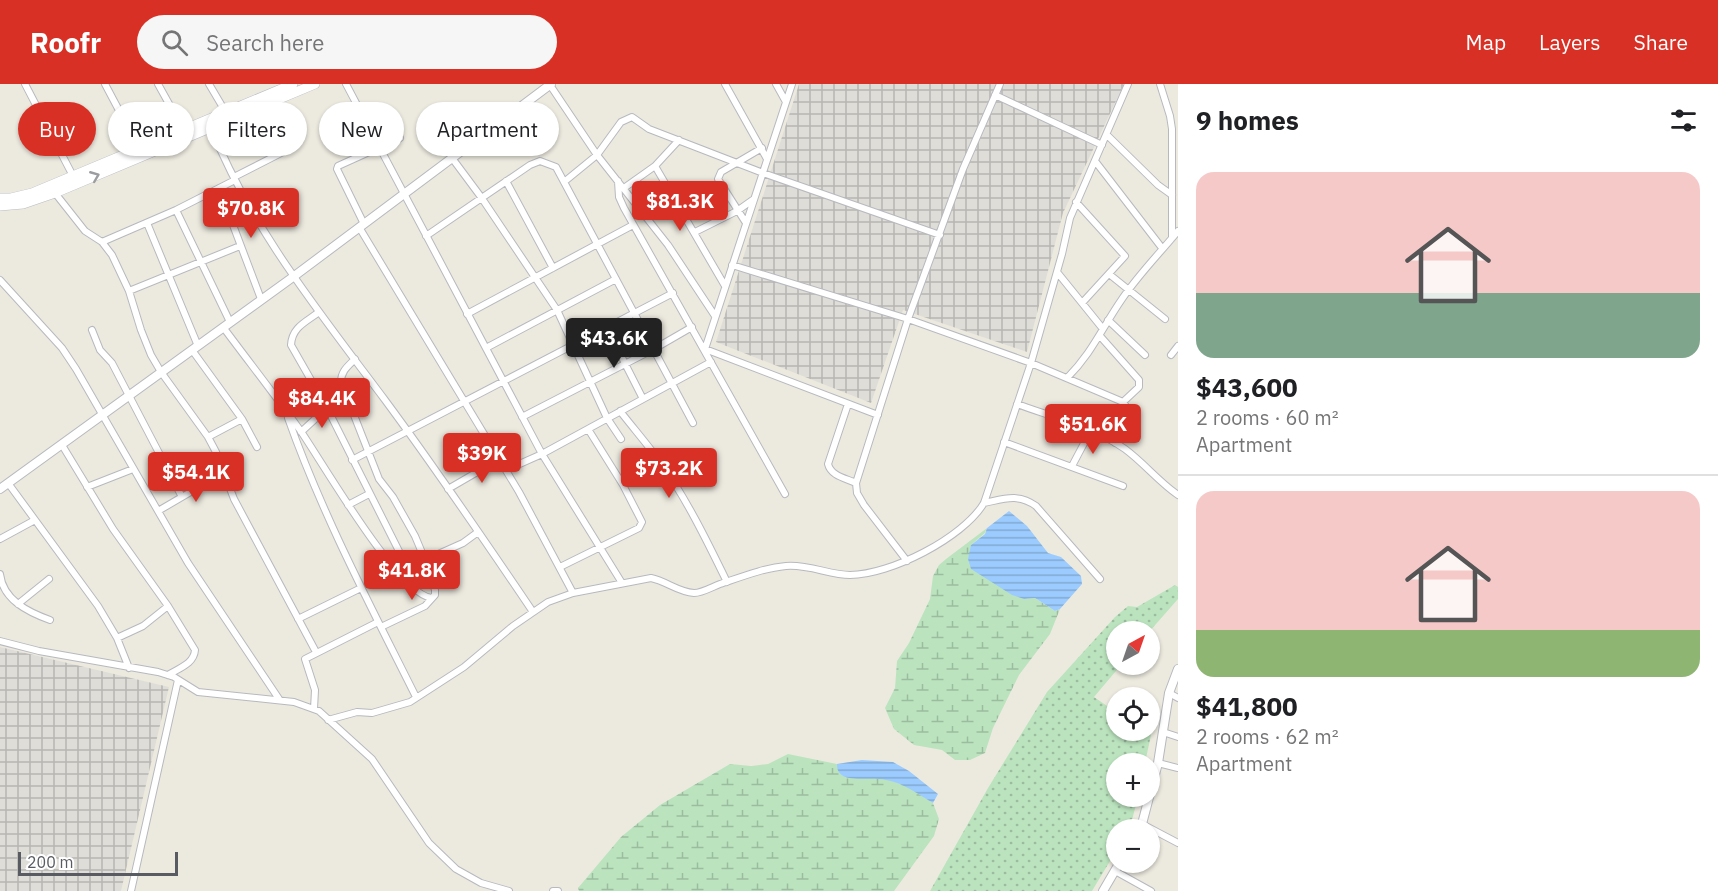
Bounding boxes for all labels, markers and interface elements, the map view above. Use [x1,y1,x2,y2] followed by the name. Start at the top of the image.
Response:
[137,15,557,69] search box
[30,24,101,61] text: Roofr
[158,26,191,59] icon: search
[206,28,324,57] text: Search here
[1466,28,1506,56] text: Map
[1539,28,1601,56] text: Layers
[1634,28,1688,56] text: Share
[18,102,96,156] chip: Buy
[108,102,194,156] chip: Rent
[206,102,307,156] chip: Filters
[319,102,404,156] chip: New
[416,102,559,156] chip: Apartment
[1196,103,1299,137] text: 9 homes
[1667,104,1700,137] icon: filters
[89,171,100,183] one-way arrow
[631,181,729,232] pin: $81.3K
[646,187,714,214] text: $81.3K
[202,188,300,239] pin: $70.8K
[217,194,285,221] text: $70.8K
[1394,211,1502,319] icon: home
[565,318,663,369] pin: $43.6K
[580,324,648,351] text: $43.6K
[1196,370,1298,404] text: $43,600
[273,378,371,429] pin: $84.4K
[288,384,356,411] text: $84.4K
[1044,404,1142,455] pin: $51.6K
[1196,404,1339,431] text: 2 rooms · 60 m²
[1059,410,1127,437] text: $51.6K
[1196,431,1292,458] text: Apartment
[446,433,518,484] pin: $39K
[457,439,507,466] text: $39K
[620,448,718,499] pin: $73.2K
[147,452,245,503] pin: $54.1K
[635,454,703,481] text: $73.2K
[162,458,230,485] text: $54.1K
[1394,530,1502,638] icon: home
[363,550,461,601] pin: $41.8K
[378,556,446,583] text: $41.8K
[1106,621,1160,675] north arrow
[1106,621,1160,873] map controls
[1106,687,1160,741] button: locate
[1196,689,1298,723] text: $41,800
[1196,723,1339,750] text: 2 rooms · 62 m²
[1196,750,1292,777] text: Apartment
[1106,753,1160,807] button: +
[1106,819,1160,873] button: −
[18,849,178,876] scale bar
[27,852,74,872] text: 200 m

